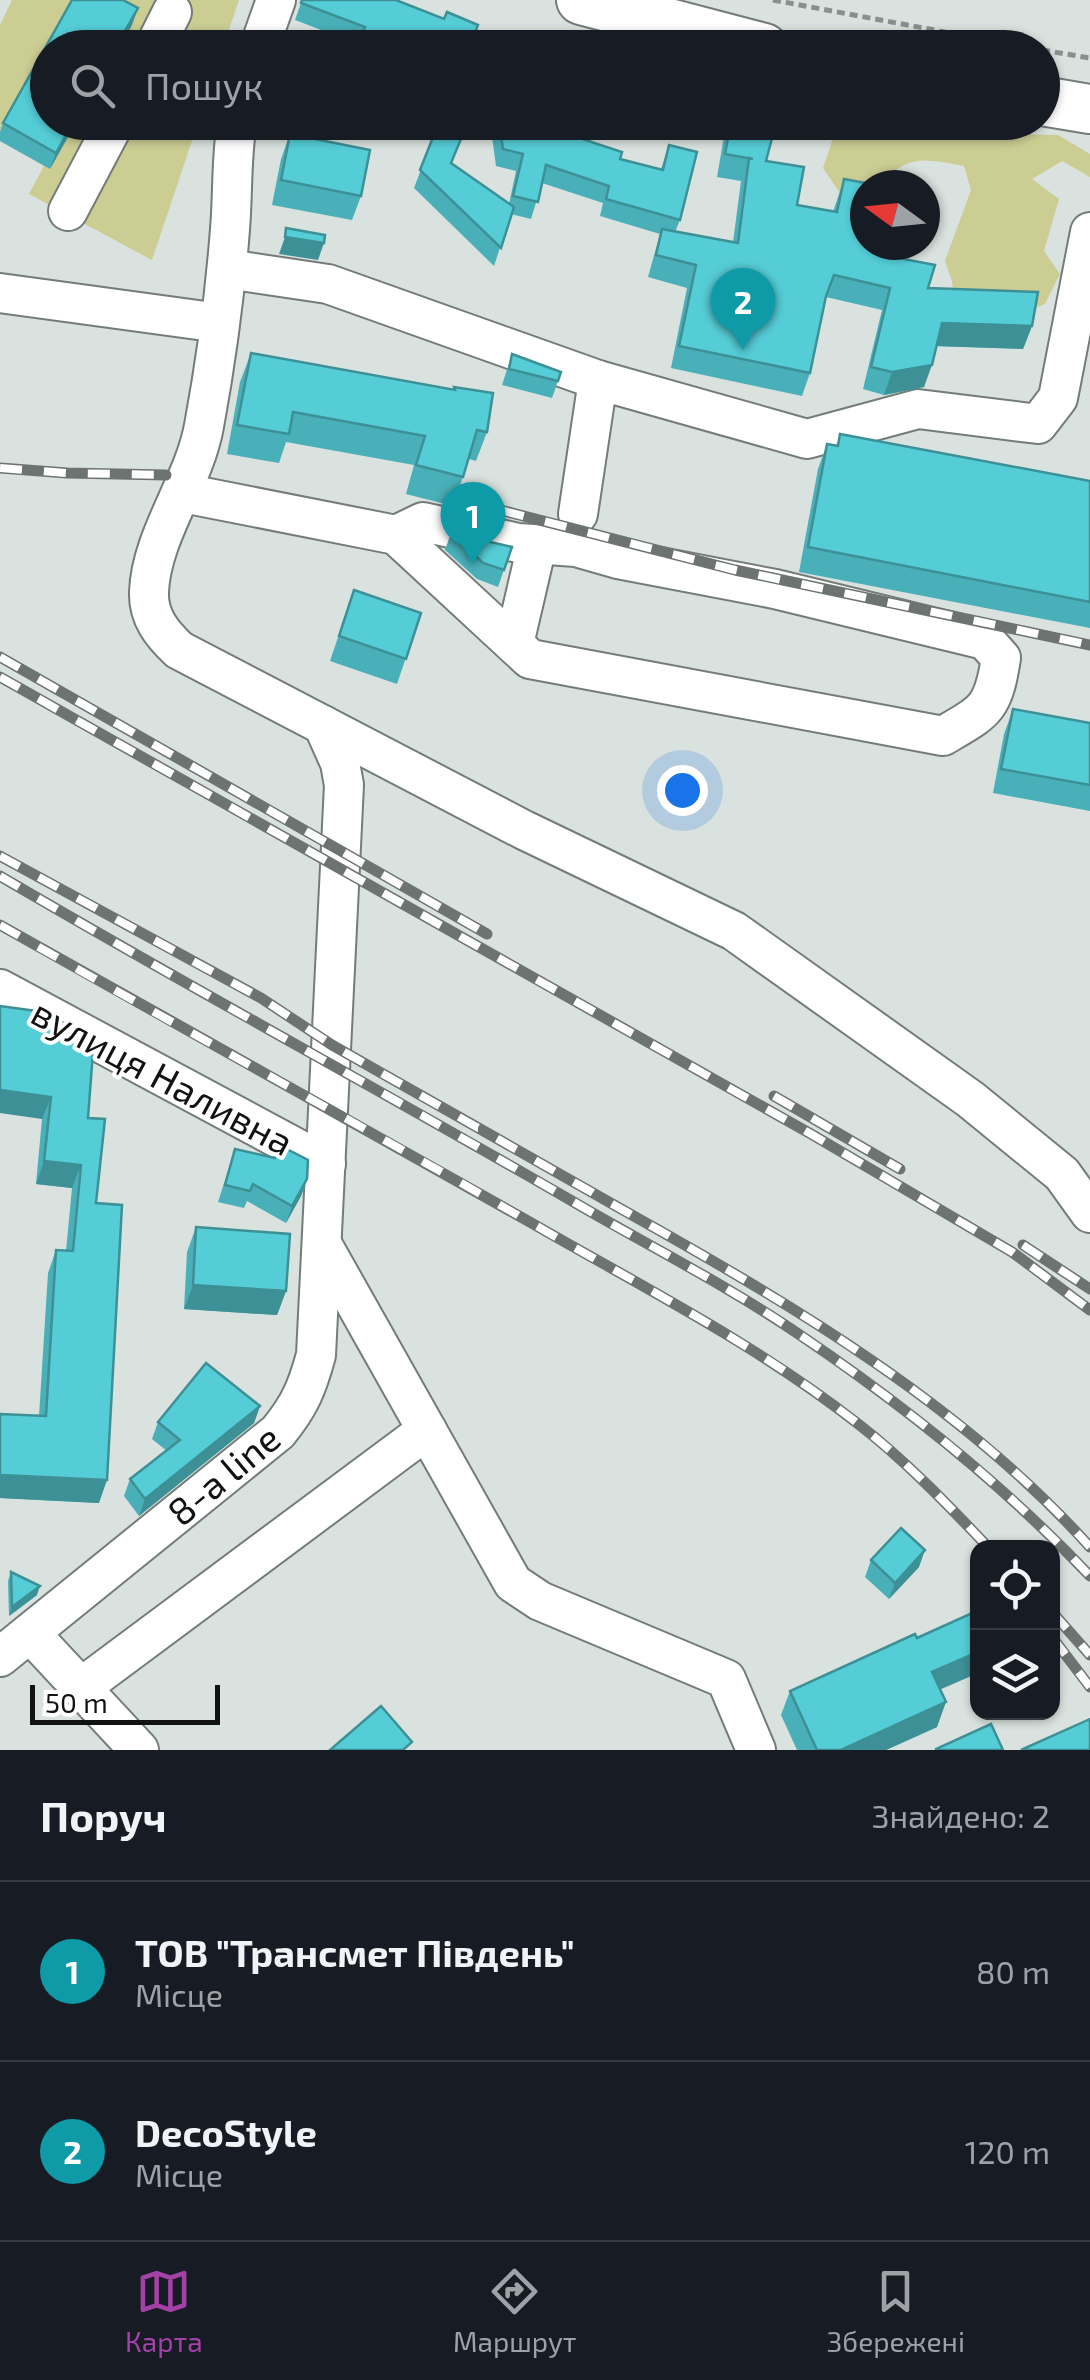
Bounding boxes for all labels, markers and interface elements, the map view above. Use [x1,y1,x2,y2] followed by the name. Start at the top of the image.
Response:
[30,30,1060,140] search box
[65,58,120,113] icon: search
[145,62,263,108] text: Пошук
[850,170,940,260] north arrow
[710,268,776,350] pin: 2
[440,482,506,564] pin: 1
[657,765,708,816] your location
[24,988,302,1164] street label: вулиця Наливна
[157,1414,289,1534] street label: 8-a line
[970,1540,1060,1720] map controls
[970,1540,1060,1630] button: locate
[970,1630,1060,1720] button: layers
[30,1680,220,1724] scale bar
[45,1685,108,1719] text: 50 m
[40,1790,167,1840] text: Поруч
[872,1796,1050,1834] text: Знайдено: 2
[135,1929,575,1975] text: ТОВ "Трансмет Південь"
[66,1952,79,1990] text: 1
[976,1952,1050,1990] text: 80 m
[135,1975,223,2013] text: Місце
[135,2109,317,2155] text: DecoStyle
[63,2132,82,2170] text: 2
[965,2132,1050,2170] text: 120 m
[135,2155,223,2193] text: Місце
[125,2264,203,2358] tab: Карта
[453,2264,577,2358] tab: Маршрут
[827,2264,965,2358] tab: Збережені

